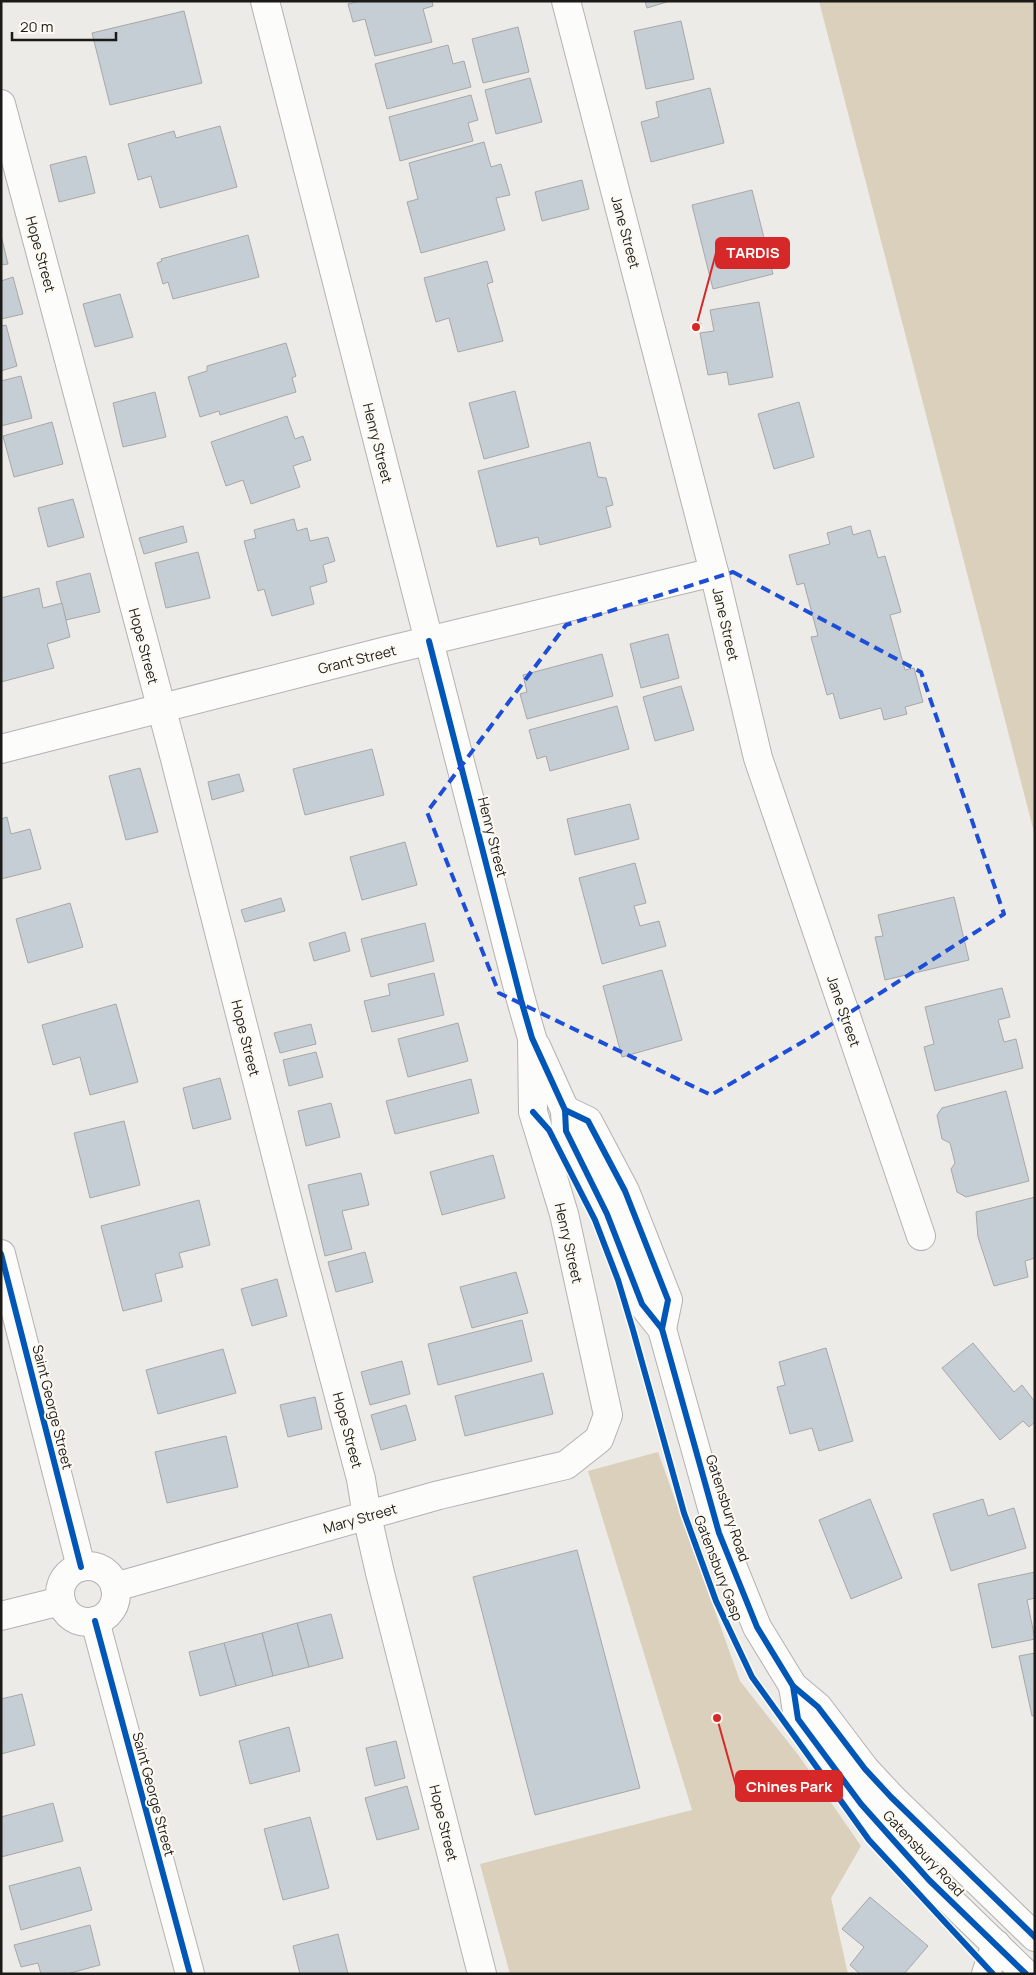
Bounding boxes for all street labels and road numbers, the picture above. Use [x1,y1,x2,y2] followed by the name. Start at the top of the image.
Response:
[607,193,645,271] street label: Jane Street
[22,214,60,295] street label: Hope Street
[359,401,397,486] street label: Henry Street
[708,585,744,663] street label: Jane Street
[125,606,163,687] street label: Hope Street
[316,640,399,678] street label: Grant Street
[474,795,512,880] street label: Henry Street
[823,973,865,1050] street label: Jane Street
[227,998,265,1079] street label: Hope Street
[551,1201,588,1286] street label: Henry Street
[28,1343,78,1472] street label: Saint George Street
[329,1390,367,1471] street label: Hope Street
[702,1452,754,1564] street label: Gatensbury Road
[321,1498,399,1538] street label: Mary Street
[690,1512,748,1624] street label: Gatensbury Gasp
[128,1730,180,1859] street label: Saint George Street
[425,1783,463,1864] street label: Hope Street
[879,1806,969,1900] street label: Gatensbury Road

